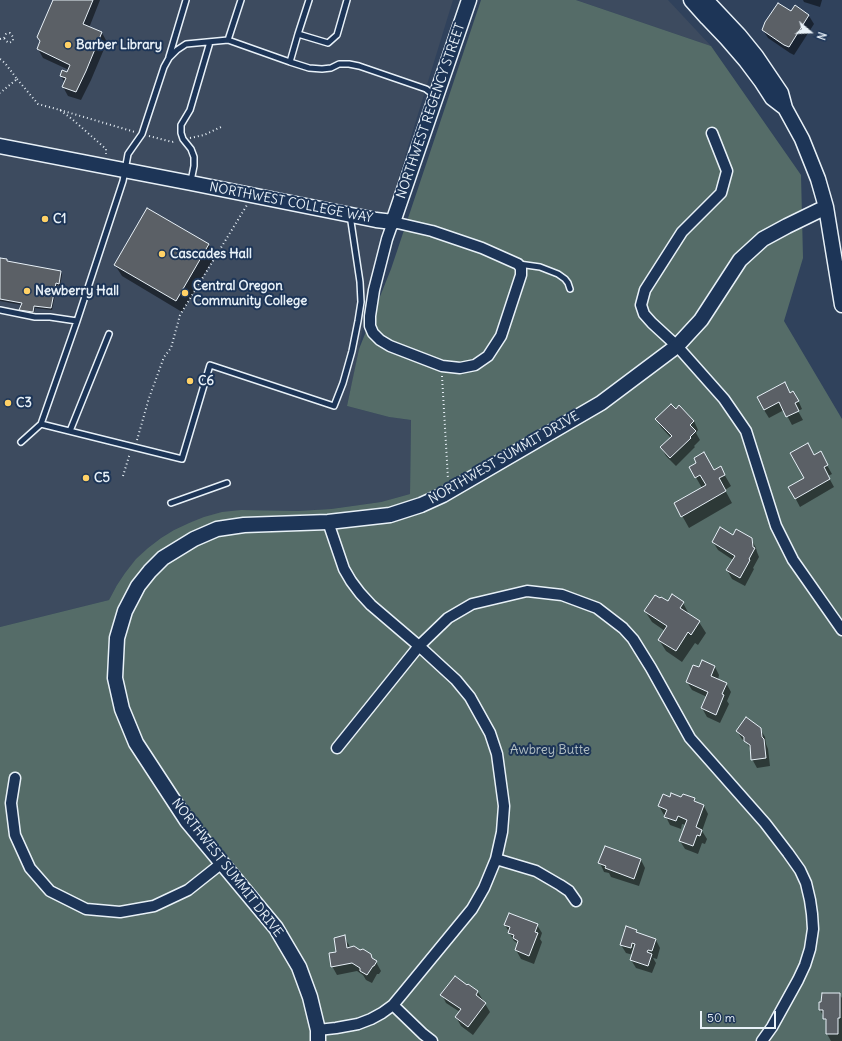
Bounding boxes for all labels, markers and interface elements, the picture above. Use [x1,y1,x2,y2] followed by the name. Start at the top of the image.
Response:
[790,12,830,52] north arrow
[394,21,468,201] street label: NORTHWEST REGENCY STREET
[813,30,829,42] text: N
[76,37,162,53] place label: Barber Library
[63,40,73,50] marker: Barber Library
[208,179,374,227] street label: NORTHWEST COLLEGE WAY
[53,211,66,227] place label: C1
[40,214,50,224] marker: C1
[170,246,252,262] place label: Cascades Hall
[157,249,167,259] marker: Cascades Hall
[193,278,307,309] place label: Central Oregon Community College
[35,283,119,299] place label: Newberry Hall
[22,286,32,296] marker: Newberry Hall
[180,288,190,298] marker: Central Oregon Community College
[198,373,214,389] place label: C6
[185,376,195,386] marker: C6
[16,395,32,411] place label: C3
[3,398,13,408] marker: C3
[426,408,582,508] street label: NORTHWEST SUMMIT DRIVE
[94,470,110,486] place label: C5
[81,473,91,483] marker: C5
[510,742,590,758] park label: Awbrey Butte
[168,796,286,940] street label: NORTHWEST SUMMIT DRIVE
[702,1003,778,1029] scale bar
[707,1010,735,1025] text: 50 m

